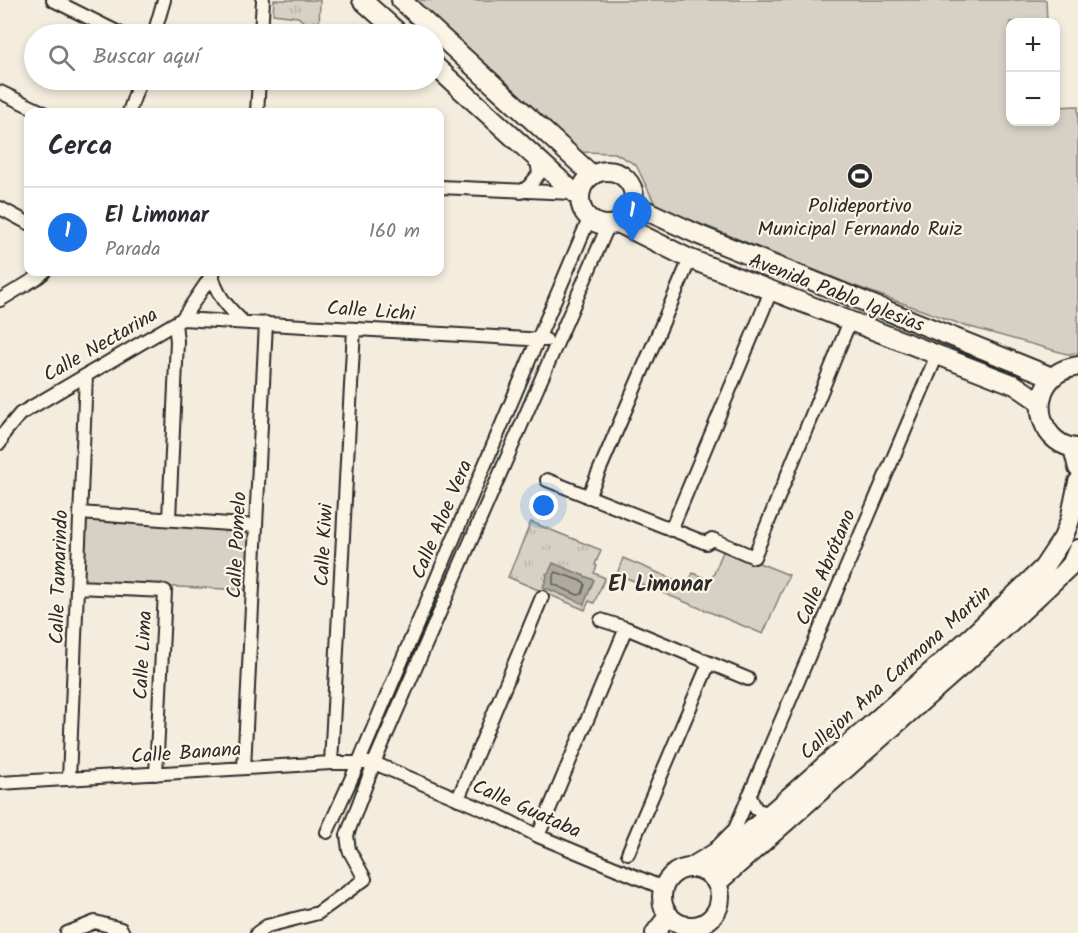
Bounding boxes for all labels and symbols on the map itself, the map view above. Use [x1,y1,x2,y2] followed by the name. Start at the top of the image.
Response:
[845,161,875,191] sports icon: Polideportivo Municipal Fernando Ruiz
[757,191,963,246] place label: Polideportivo Municipal Fernando Ruiz
[612,192,652,242] pin: 1
[744,246,929,342] street label: Avenida Pablo Iglesias
[326,293,417,331] street label: Calle Lichi
[37,300,165,392] street label: Calle Nectarina
[403,455,482,584] street label: Calle Aloe Vera
[219,491,257,599] street label: Calle Pomelo
[529,491,558,520] your location
[307,502,343,587] street label: Calle Kiwi
[788,505,866,631] street label: Calle Abrótano
[42,509,78,645] street label: Calle Tamarindo
[608,568,713,603] district label: El Limonar
[793,578,1000,769] street label: Callejon Ana Carmona Martin
[126,610,162,700] street label: Calle Lima
[130,734,242,774] street label: Calle Banana
[467,772,586,848] street label: Calle Guataba

